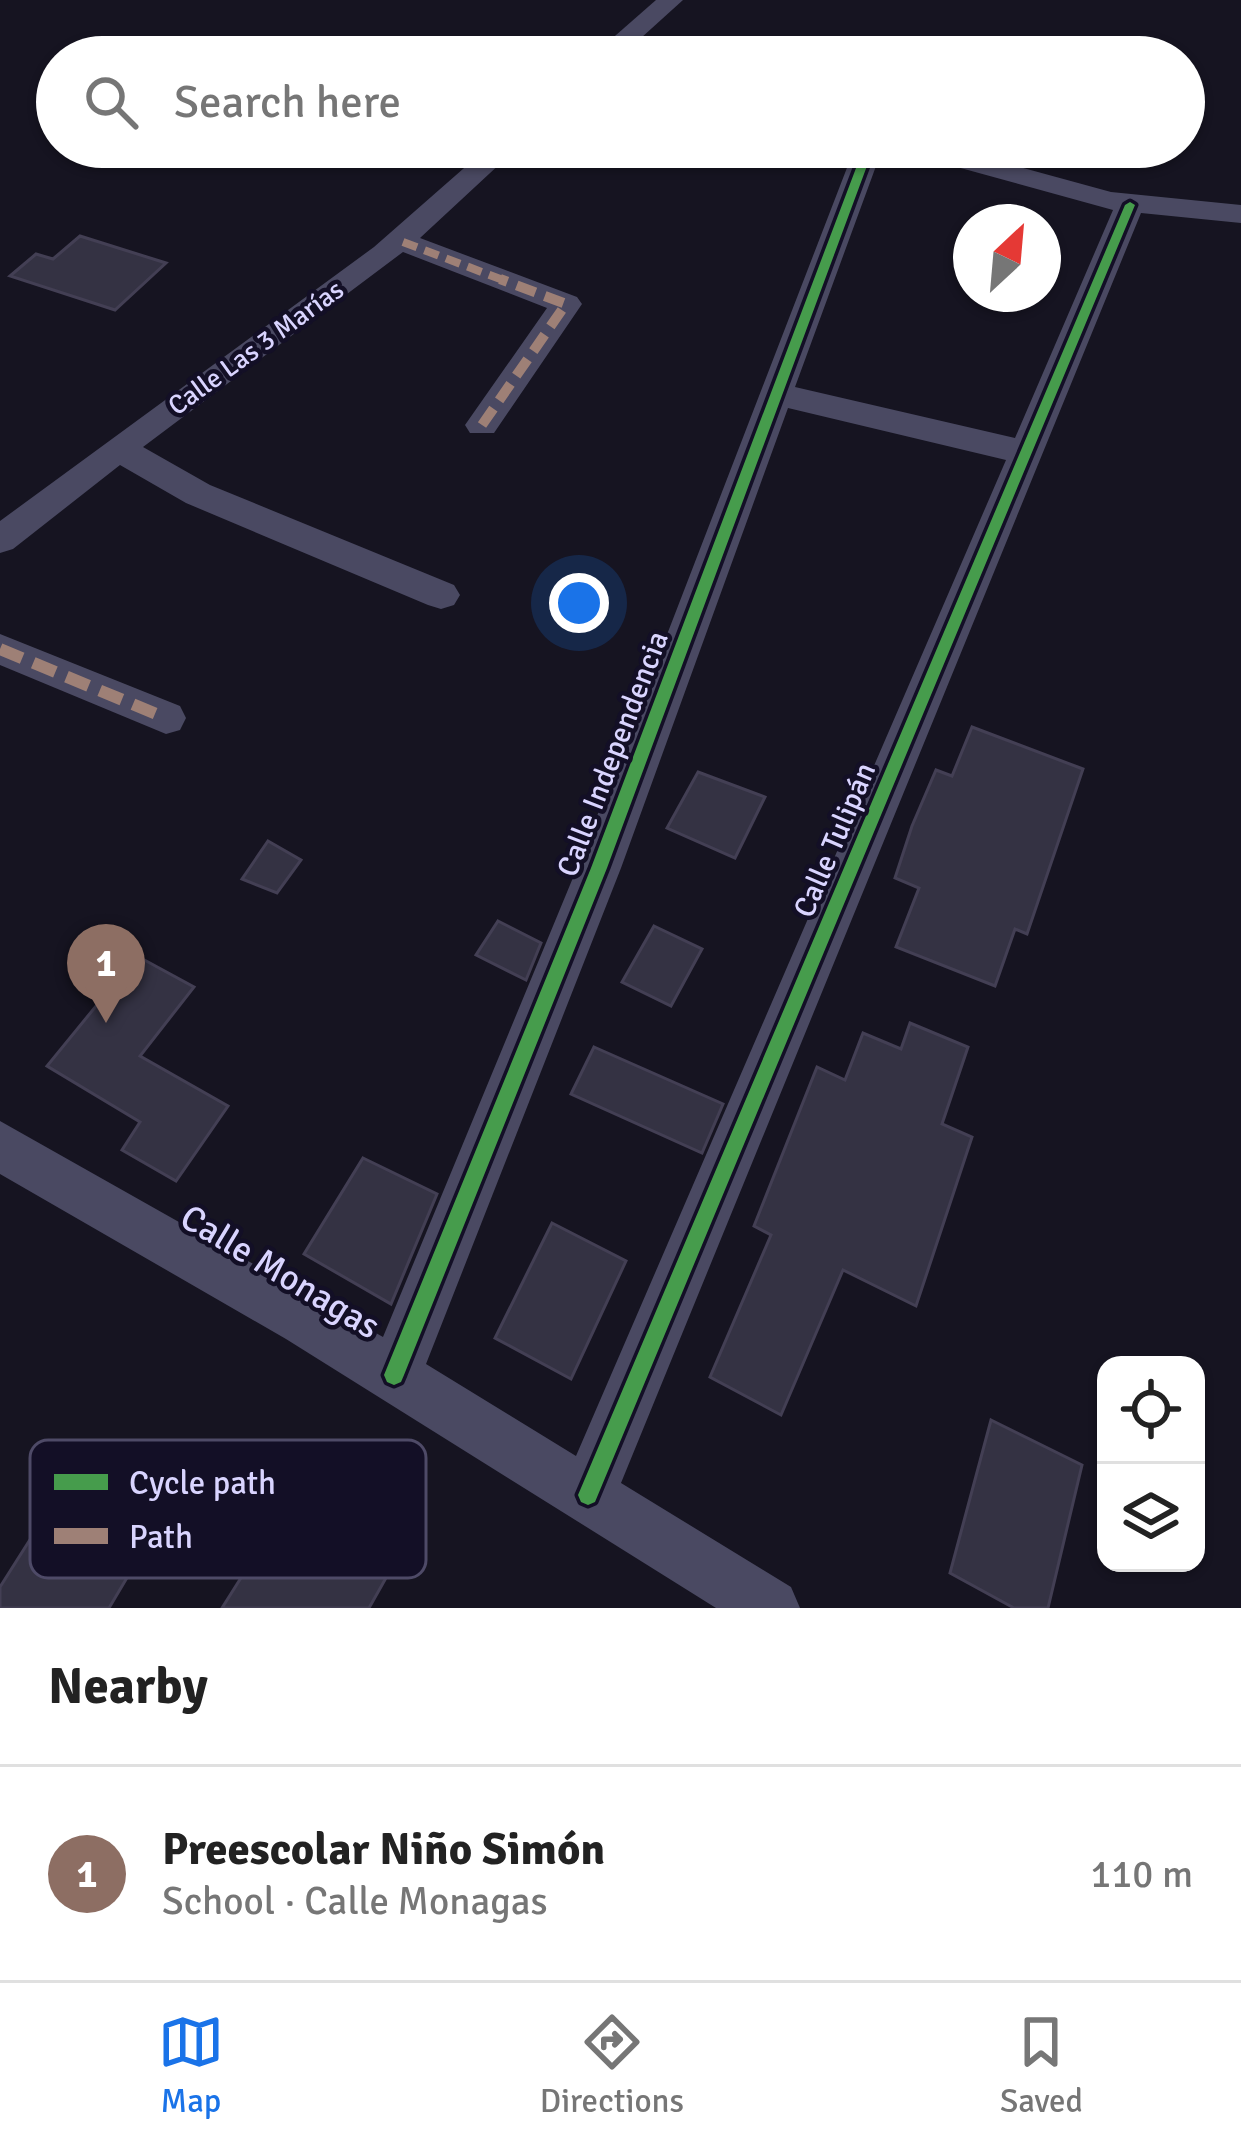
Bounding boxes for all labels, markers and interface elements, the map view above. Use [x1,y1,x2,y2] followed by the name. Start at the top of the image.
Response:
[36,36,1205,168] search box
[78,69,144,135] icon: search
[174,75,401,130] text: Search here
[953,204,1061,312] north arrow
[162,273,350,423] street label: Calle Las 3 Marías
[549,573,609,633] your location
[549,626,677,882] street label: Calle Independencia
[786,757,884,923] street label: Calle Tulipán
[67,924,145,1023] pin: 1
[172,1195,388,1349] street label: Calle Monagas
[1097,1356,1205,1572] map controls
[1097,1356,1205,1464] button: locate
[30,1440,426,1578] legend
[129,1463,276,1504] text: Cycle path
[1097,1464,1205,1572] button: layers
[129,1517,193,1558] text: Path
[48,1655,208,1718] text: Nearby
[162,1822,605,1877] text: Preescolar Niño Simón
[76,1850,98,1898] text: 1
[1090,1850,1193,1898] text: 110 m
[162,1877,548,1925] text: School · Calle Monagas
[158,2009,224,2122] tab: Map
[540,2009,684,2122] tab: Directions
[1000,2009,1083,2122] tab: Saved

